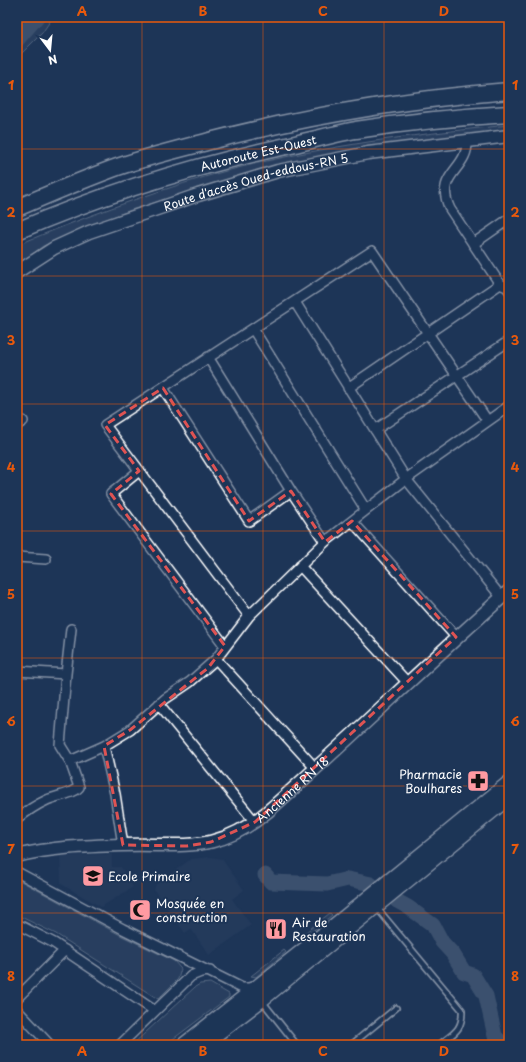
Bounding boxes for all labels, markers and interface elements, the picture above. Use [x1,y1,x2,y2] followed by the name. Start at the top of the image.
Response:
[77,1,87,20] text: A
[199,1,208,20] text: B
[318,1,328,20] text: C
[439,1,449,20] text: D
[30,30,70,70] north arrow
[46,51,59,70] text: N
[8,75,14,94] text: 1
[512,75,518,94] text: 1
[198,130,318,176] street label: Autoroute Est-Ouest
[161,148,350,215] street label: Route d'accès Oued-eddous-RN 5
[6,202,16,221] text: 2
[510,202,520,221] text: 2
[7,330,16,349] text: 3
[511,330,520,349] text: 3
[7,457,16,476] text: 4
[511,457,520,476] text: 4
[7,584,15,603] text: 5
[511,584,519,603] text: 5
[6,711,16,730] text: 6
[510,711,520,730] text: 6
[252,752,333,827] street label: Ancienne RN 18
[399,765,463,797] place label: Pharmacie Boulhares
[465,768,491,794] pharmacy icon: Pharmacie Boulhares
[7,839,15,858] text: 7
[511,839,519,858] text: 7
[80,863,106,889] school or university icon: Ecole Primaire
[108,867,190,885] place label: Ecole Primaire
[156,894,227,926] place label: Mosquée en construction
[127,897,153,923] mosque icon: Mosquée en construction
[292,913,366,945] place label: Air de Restauration
[263,916,289,942] restaurant icon: Air de Restauration
[7,966,15,985] text: 8
[511,966,519,985] text: 8
[77,1041,87,1060] text: A
[199,1041,208,1060] text: B
[318,1041,328,1060] text: C
[439,1041,449,1060] text: D

